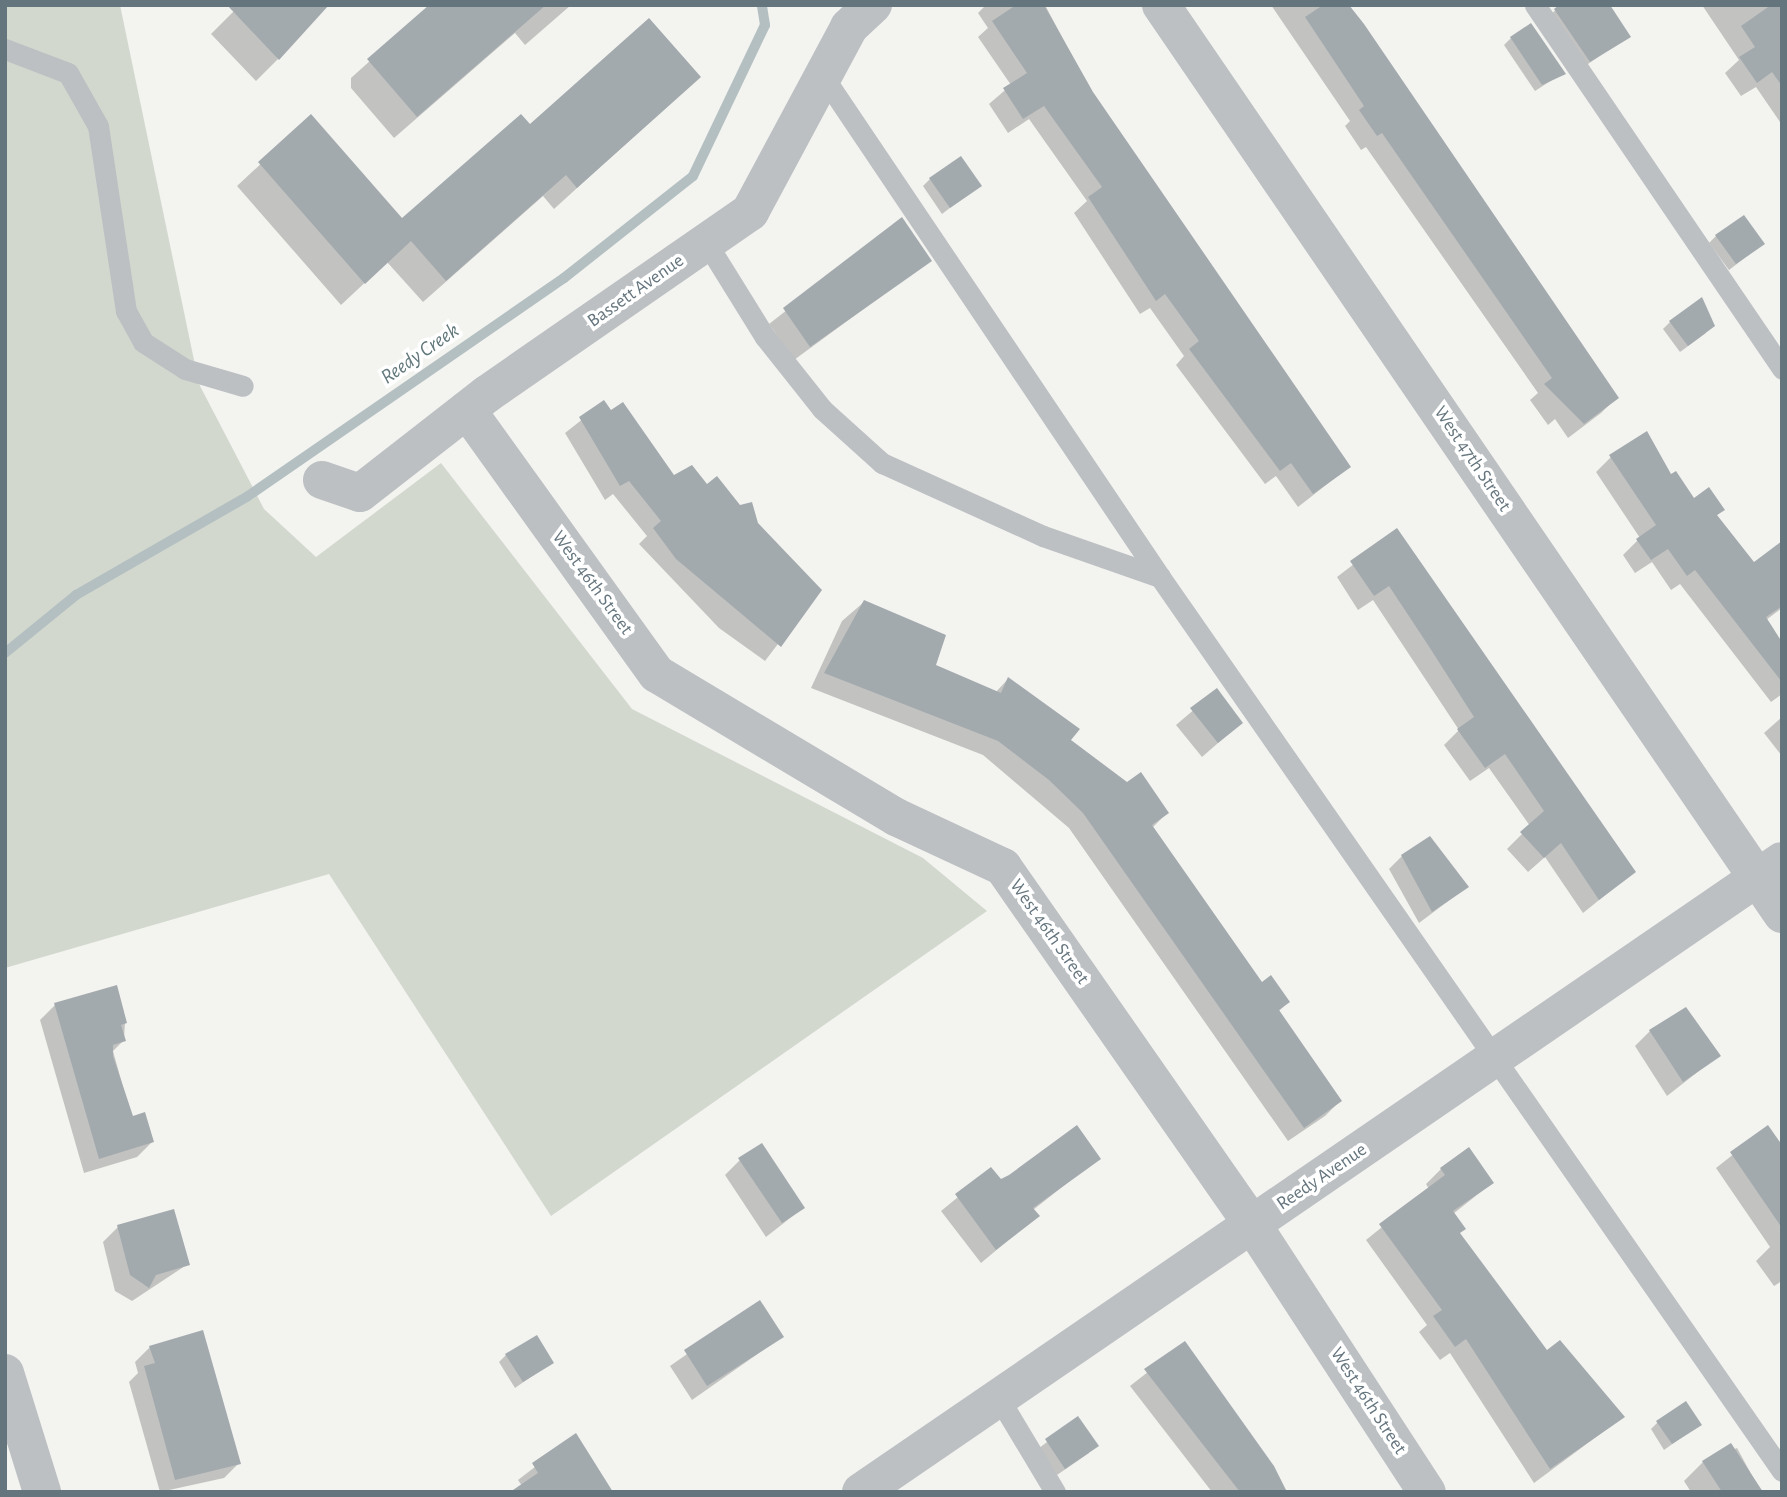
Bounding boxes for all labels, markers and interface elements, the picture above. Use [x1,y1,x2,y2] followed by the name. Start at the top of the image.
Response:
[583,249,689,333] street label: Bassett Avenue
[376,318,464,390] water label: Reedy Creek
[1428,402,1516,516] street label: West 47th Street
[547,527,637,639] street label: West 46th Street
[1004,875,1094,989] street label: West 46th Street
[1273,1139,1371,1215] street label: Reedy Avenue
[1325,1343,1411,1459] street label: West 46th Street

